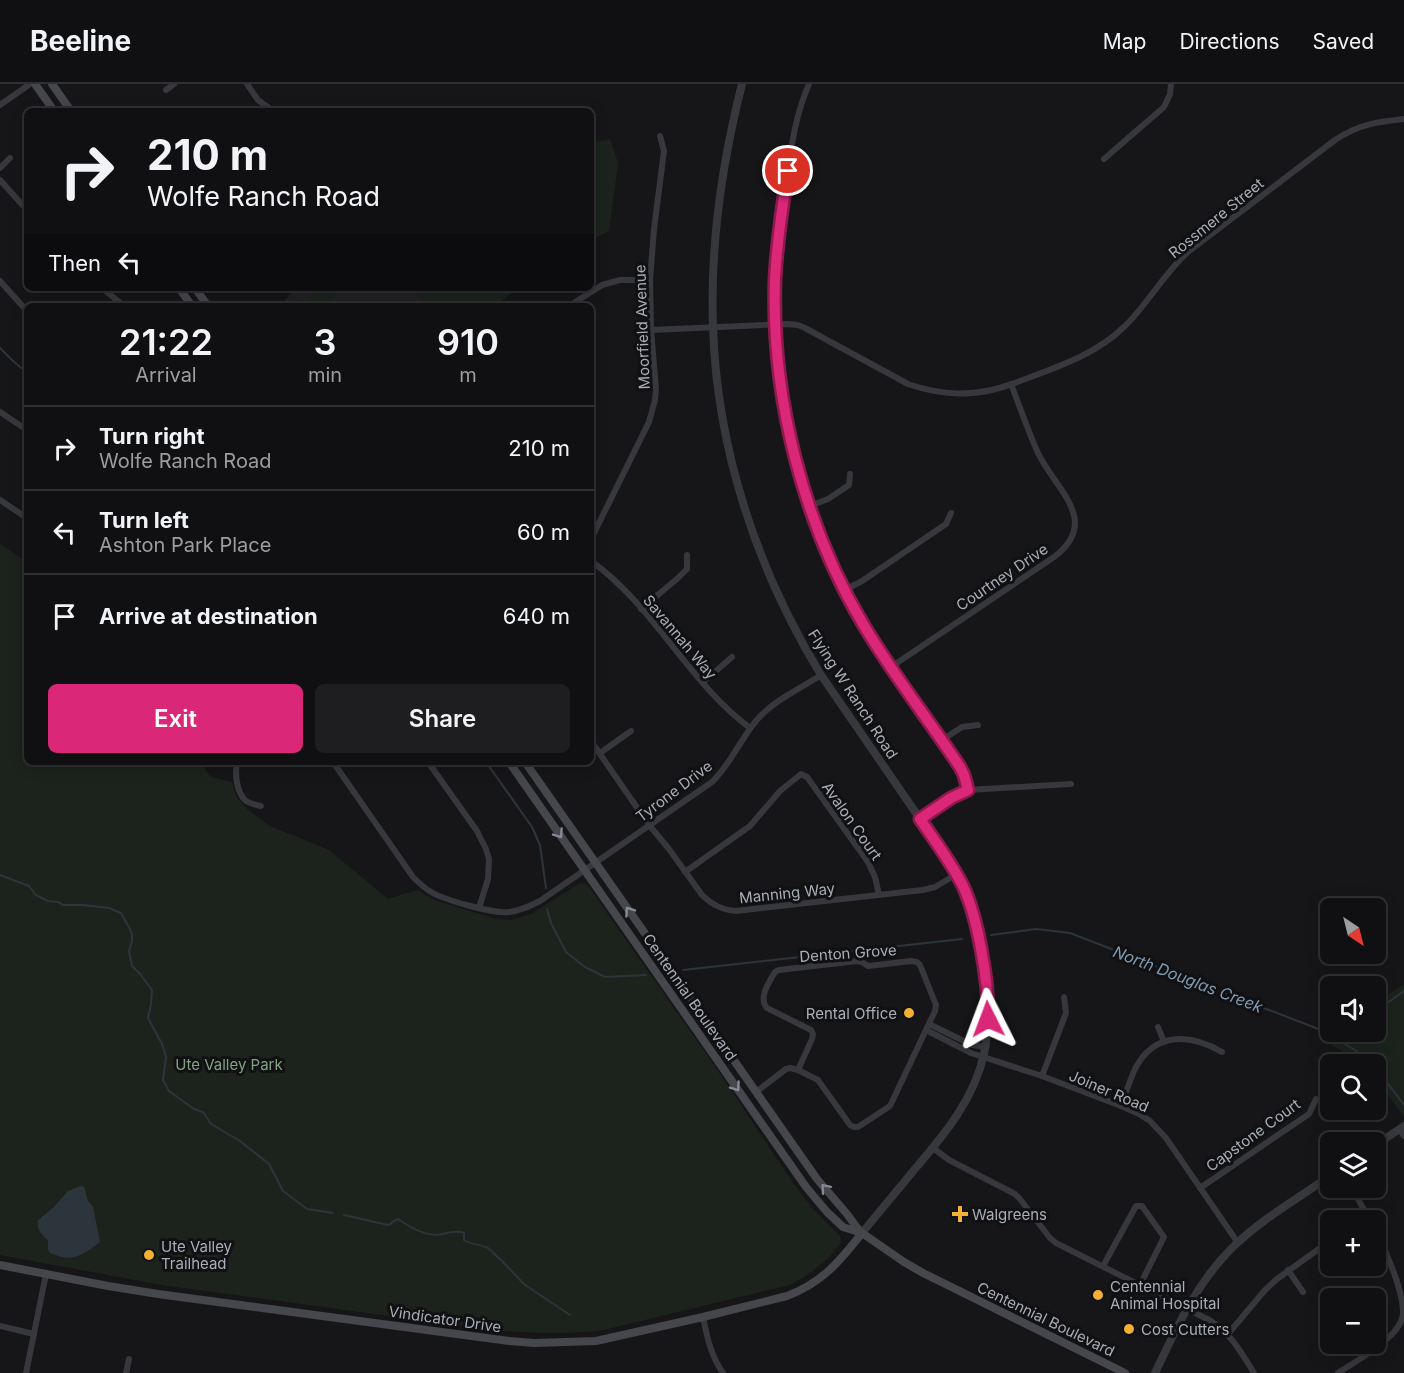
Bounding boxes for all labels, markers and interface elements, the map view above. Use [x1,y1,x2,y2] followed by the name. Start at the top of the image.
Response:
[30,24,131,58] text: Beeline
[1103,29,1146,54] text: Map
[1179,29,1280,54] text: Directions
[1313,29,1374,54] text: Saved
[147,129,268,180] text: 210 m
[48,132,126,210] icon: right
[762,145,813,196] pin
[771,154,804,187] icon: arrive
[1165,174,1267,262] street label: Rossmere Street
[147,180,380,213] text: Wolfe Ranch Road
[113,246,146,279] icon: left
[48,250,101,276] text: Then
[630,264,654,390] street label: Moorfield Avenue
[119,320,213,364] text: 21:22
[314,320,336,364] text: 3
[437,320,499,364] text: 910
[135,363,197,387] text: Arrival
[308,363,342,387] text: min
[459,363,477,387] text: m
[99,423,205,449] text: Turn right
[48,432,81,465] icon: right
[508,435,570,461] text: 210 m
[99,449,272,473] text: Wolfe Ranch Road
[99,507,189,533] text: Turn left
[48,516,81,549] icon: left
[517,519,570,545] text: 60 m
[99,533,271,557] text: Ashton Park Place
[952,539,1052,615] street label: Courtney Drive
[639,591,721,684] street label: Savannah Way
[48,600,81,633] icon: arrive
[99,603,318,629] text: Arrive at destination
[503,603,570,629] text: 640 m
[804,626,902,762] street label: Flying W Ranch Road
[48,684,303,753] button: Exit
[315,684,570,753] button: Share
[632,756,716,826] street label: Tyrone Drive
[818,778,886,864] street label: Avalon Court
[552,827,563,838] one-way arrow
[738,878,836,907] street label: Manning Way
[1320,898,1386,964] north arrow
[1320,898,1386,1354] map controls
[625,906,636,917] one-way arrow
[639,930,741,1064] street label: Centennial Boulevard
[799,940,897,966] street label: Denton Grove
[1110,941,1266,1017] water label: North Douglas Creek
[1320,976,1386,1042] button: sound
[956,987,1020,1051] position arrow
[806,1004,897,1023] place label: Rental Office
[902,1006,916,1020] marker: Rental Office
[1320,1054,1386,1120] button: search
[175,1055,283,1074] park label: Ute Valley Park
[1066,1066,1152,1116] street label: Joiner Road
[729,1080,740,1091] one-way arrow
[1202,1094,1304,1176] street label: Capstone Court
[1320,1132,1386,1198] button: layers
[821,1184,832,1195] one-way arrow
[972,1205,1047,1224] place label: Walgreens
[953,1207,967,1221] marker: Walgreens
[1320,1210,1386,1276] button: +
[161,1237,233,1273] place label: Ute Valley Trailhead
[142,1248,156,1262] marker: Ute Valley Trailhead
[974,1277,1118,1361] street label: Centennial Boulevard
[1110,1277,1220,1313] place label: Centennial Animal Hospital
[1091,1288,1105,1302] marker: Centennial Animal Hospital
[1320,1288,1386,1354] button: −
[387,1302,503,1336] street label: Vindicator Drive
[1141,1320,1230,1339] place label: Cost Cutters
[1122,1322,1136,1336] marker: Cost Cutters

